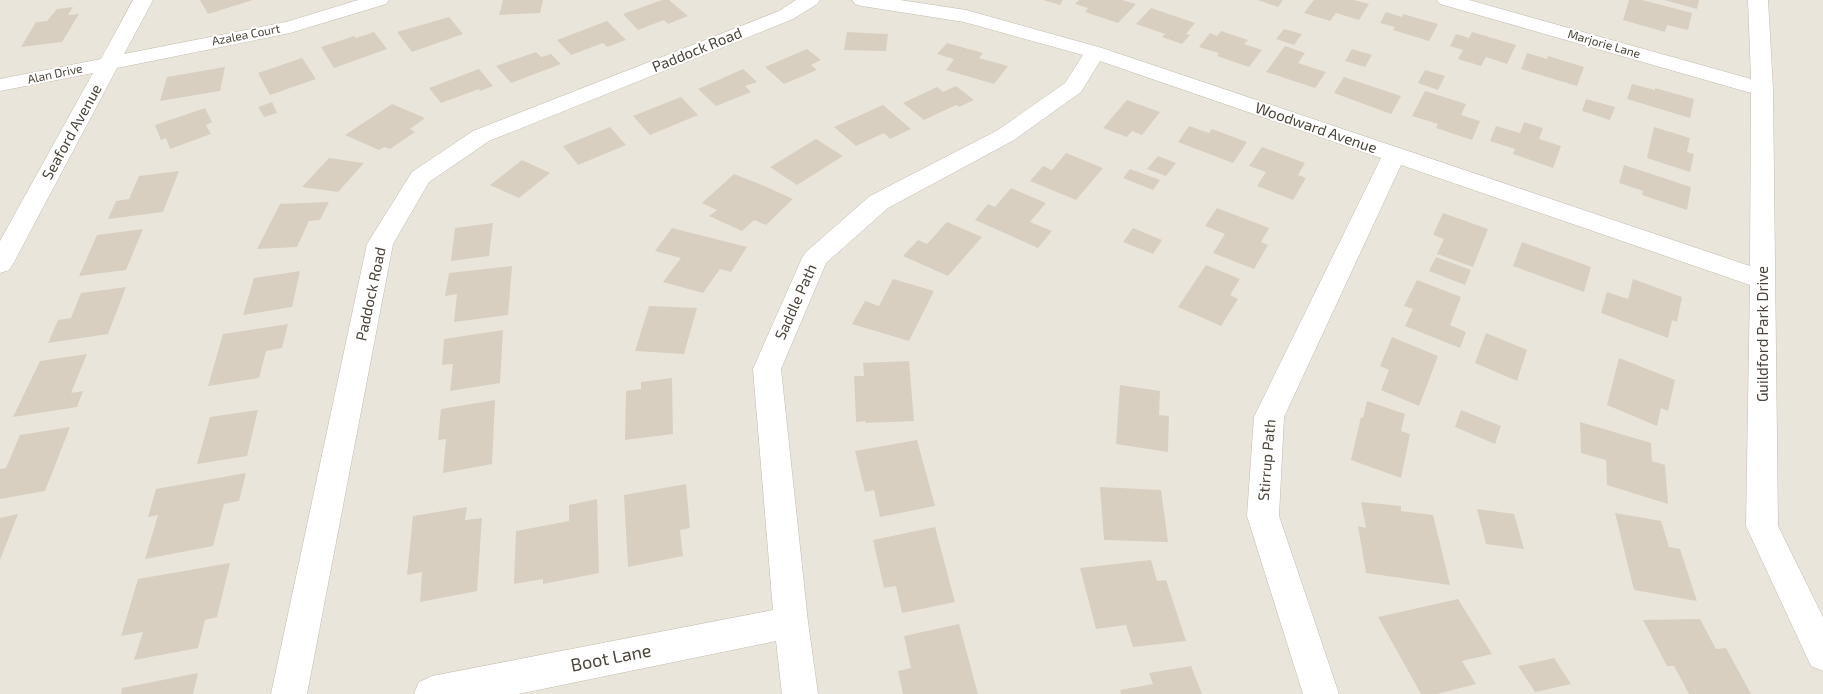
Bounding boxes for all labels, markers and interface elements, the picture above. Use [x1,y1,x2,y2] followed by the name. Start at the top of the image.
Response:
[210,20,282,48] street label: Azalea Court
[649,23,744,75] street label: Paddock Road
[1566,26,1642,61] street label: Marjorie Lane
[26,60,84,86] street label: Alan Drive
[37,81,105,182] street label: Seaford Avenue
[1253,98,1380,156] street label: Woodward Avenue
[351,245,389,342] street label: Paddock Road
[770,261,820,342] street label: Saddle Path
[1753,266,1771,402] street label: Guildford Park Drive
[1253,418,1279,501] street label: Stirrup Path
[569,638,653,676] street label: Boot Lane

